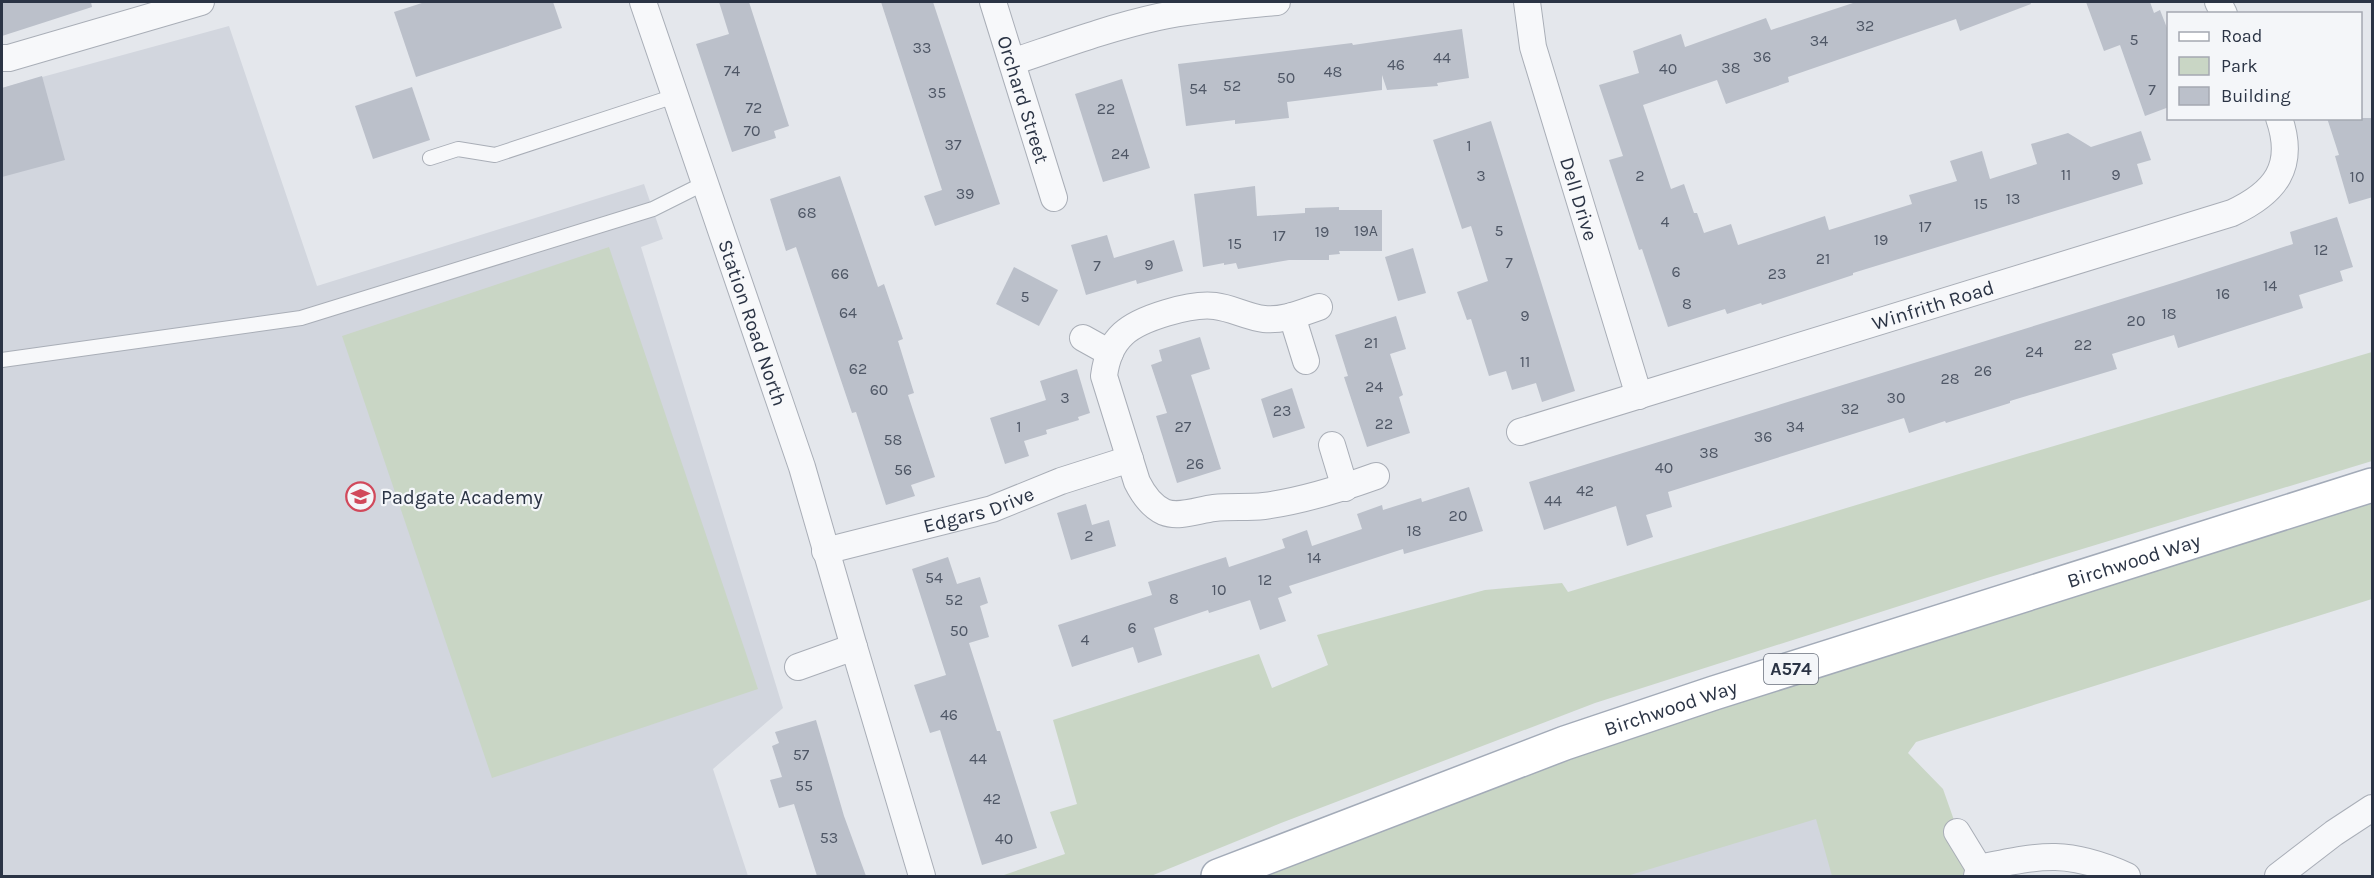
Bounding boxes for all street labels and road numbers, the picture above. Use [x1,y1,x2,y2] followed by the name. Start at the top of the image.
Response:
[992,33,1054,167] street label: Orchard Street
[1555,154,1602,243] street label: Dell Drive
[713,237,791,409] street label: Station Road North
[1869,276,1997,335] street label: Winfrith Road
[921,482,1037,538] street label: Edgars Drive
[2064,529,2203,593] street label: Birchwood Way
[1764,654,1818,684] road number: A574
[1601,675,1740,741] street label: Birchwood Way

